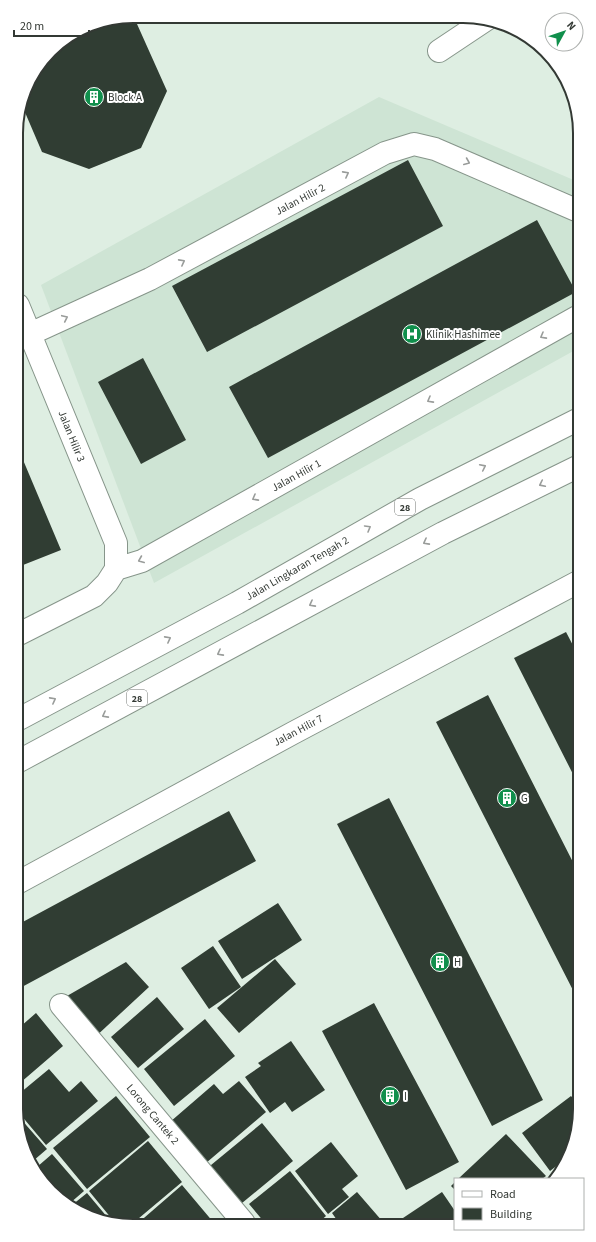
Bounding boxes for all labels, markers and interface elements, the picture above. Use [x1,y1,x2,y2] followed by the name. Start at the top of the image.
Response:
[14,12,89,38] scale bar
[544,12,584,52] north arrow
[20,18,44,35] text: 20 m
[563,18,579,34] text: N
[83,86,105,108] building icon: Block A
[108,90,142,105] place label: Block A
[462,157,470,165] one-way arrow
[342,172,350,179] one-way arrow
[273,180,328,219] street label: Jalan Hilir 2
[178,259,185,266] one-way arrow
[61,315,68,323] one-way arrow
[401,323,423,345] hospital icon: Klinik Hashimee
[426,327,501,342] place label: Klinik Hashimee
[540,332,547,339] one-way arrow
[426,395,434,403] one-way arrow
[54,408,89,464] street label: Jalan Hilir 3
[269,456,324,495] street label: Jalan Hilir 1
[478,464,486,472] one-way arrow
[539,479,547,487] one-way arrow
[252,494,259,501] one-way arrow
[395,499,415,515] road number: 28
[364,526,371,533] one-way arrow
[243,533,351,604] street label: Jalan Lingkaran Tengah 2
[423,537,430,545] one-way arrow
[138,556,145,564] one-way arrow
[309,599,316,607] one-way arrow
[164,637,171,644] one-way arrow
[217,649,224,656] one-way arrow
[127,690,147,706] road number: 28
[49,698,56,705] one-way arrow
[102,710,110,717] one-way arrow
[271,711,326,750] street label: Jalan Hilir 7
[496,787,518,809] building icon: G
[521,791,528,806] place label: G
[429,951,451,973] building icon: H
[454,955,461,970] place label: H
[123,1081,182,1148] street label: Lorong Cantek 2
[379,1085,401,1107] building icon: I
[404,1089,407,1104] place label: I
[454,1178,584,1230] legend
[490,1186,516,1203] text: Road
[490,1206,532,1223] text: Building

